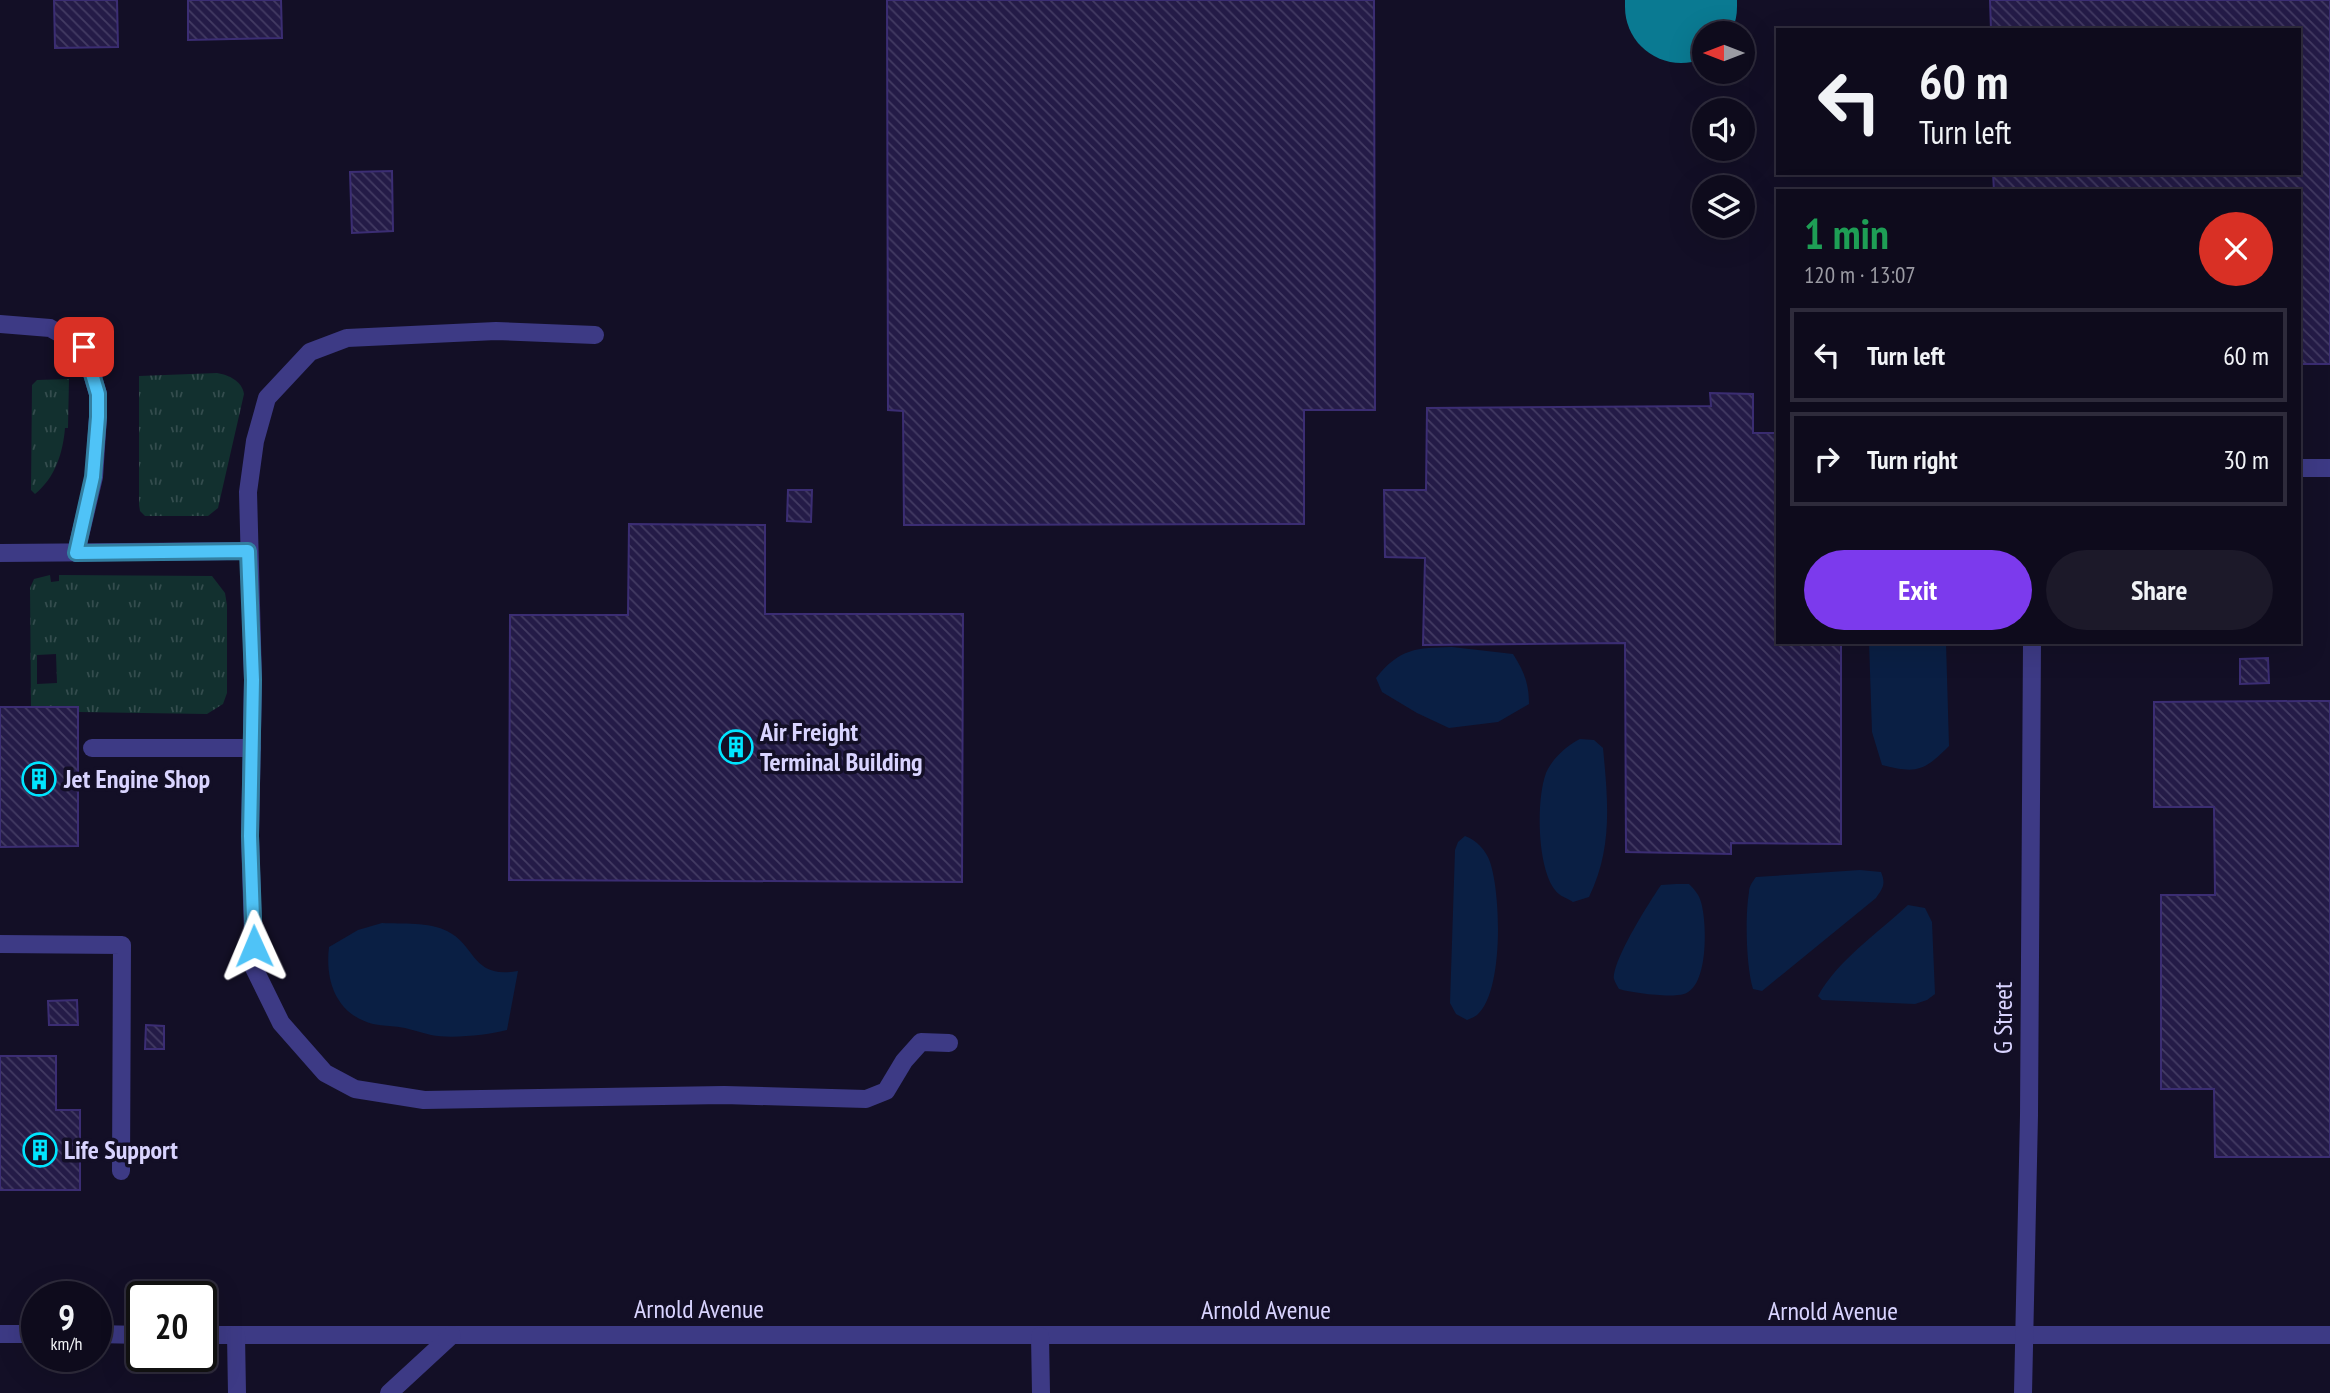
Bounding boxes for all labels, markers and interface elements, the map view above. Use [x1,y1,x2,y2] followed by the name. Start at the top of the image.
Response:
[1692,21,1755,84] north arrow
[1692,21,1755,238] map controls
[1919,49,2008,113] text: 60 m
[1804,56,1895,147] icon: left
[1692,98,1755,161] button: sound
[1919,111,2011,153] text: Turn left
[1692,175,1755,238] button: layers
[1804,206,1889,261] text: 1 min
[2199,212,2273,286] button: close
[1804,260,1916,289] text: 120 m · 13:07
[54,317,114,377] pin
[65,328,103,366] icon: arrive
[1808,336,1846,374] icon: left
[1867,339,1945,372] text: Turn left
[2223,339,2269,372] text: 60 m
[1808,440,1846,478] icon: right
[1867,443,1958,476] text: Turn right
[2223,443,2269,476] text: 30 m
[1804,550,2032,630] button: Exit
[2046,550,2273,630] button: Share
[759,715,923,778] place label: Air Freight Terminal Building
[717,728,755,766] building icon: Air Freight Terminal Building
[20,760,58,798] building icon: Jet Engine Shop
[63,762,210,795] place label: Jet Engine Shop
[217,909,291,983] position arrow
[1986,982,2019,1054] street label: G Street
[21,1131,59,1169] building icon: Life Support
[64,1133,178,1166] place label: Life Support
[126,1281,217,1372] speed limit sign: 20
[634,1292,764,1325] street label: Arnold Avenue
[1201,1293,1331,1326] street label: Arnold Avenue
[58,1294,75,1340] text: 9
[1768,1294,1898,1327] street label: Arnold Avenue
[51,1332,82,1355] text: km/h

